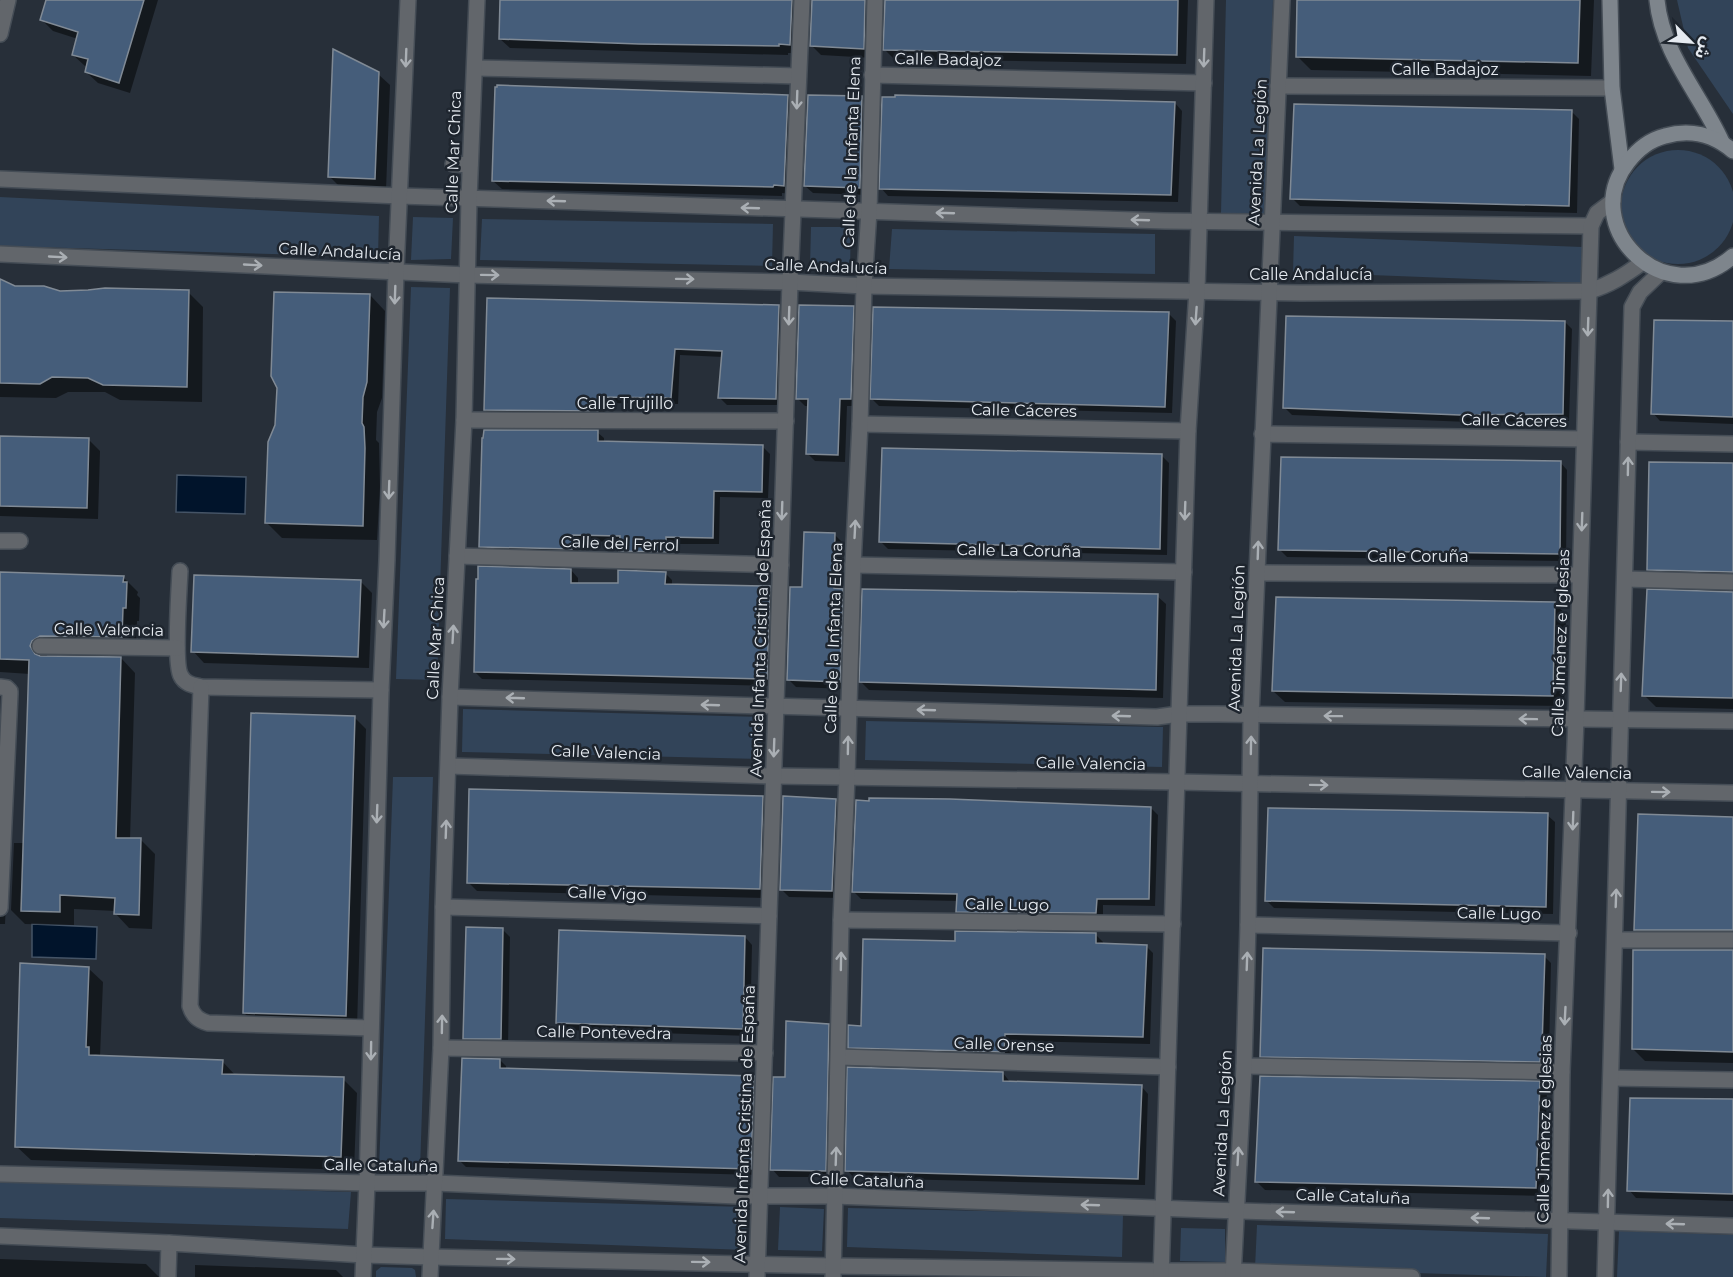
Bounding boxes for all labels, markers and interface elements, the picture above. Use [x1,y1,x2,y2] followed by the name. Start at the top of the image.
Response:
[1661,12,1721,72] north arrow
[1691,34,1717,62] text: ش
[400,48,411,68] one-way arrow
[1199,48,1210,68] one-way arrow
[894,49,1002,70] street label: Calle Badajoz
[839,56,864,248] street label: Calle de la Infanta Elena
[1391,60,1499,79] street label: Calle Badajoz
[1244,78,1271,226] street label: Avenida La Legión
[442,90,465,214] street label: Calle Mar Chica
[791,90,803,110] one-way arrow
[546,196,566,207] one-way arrow
[741,202,761,214] one-way arrow
[936,208,956,219] one-way arrow
[1131,214,1151,226] one-way arrow
[278,239,402,264] street label: Calle Andalucía
[48,251,68,262] one-way arrow
[764,255,888,278] street label: Calle Andalucía
[243,260,263,271] one-way arrow
[1249,265,1373,284] street label: Calle Andalucía
[480,269,500,281] one-way arrow
[674,274,694,285] one-way arrow
[390,285,401,305] one-way arrow
[783,306,795,326] one-way arrow
[1190,306,1201,326] one-way arrow
[1582,316,1594,336] one-way arrow
[577,394,673,413] street label: Calle Trujillo
[971,400,1077,421] street label: Calle Cáceres
[1461,410,1567,431] street label: Calle Cáceres
[1622,456,1634,476] one-way arrow
[384,480,395,500] one-way arrow
[746,499,775,777] street label: Avenida Infanta Cristina de España
[777,501,788,521] one-way arrow
[1180,501,1191,521] one-way arrow
[1576,511,1587,531] one-way arrow
[849,519,860,539] one-way arrow
[560,532,680,555] street label: Calle del Ferrol
[957,540,1081,561] street label: Calle La Coruña
[1252,541,1263,560] one-way arrow
[821,542,846,734] street label: Calle de la Infanta Elena
[1367,547,1469,566] street label: Calle Coruña
[1548,549,1573,737] street label: Calle Jiménez e Iglesias
[1224,564,1249,712] street label: Avenida La Legión
[423,576,448,700] street label: Calle Mar Chica
[379,608,390,628] one-way arrow
[54,619,164,640] street label: Calle Valencia
[448,625,459,645] one-way arrow
[1616,672,1627,692] one-way arrow
[506,693,526,704] one-way arrow
[701,699,721,710] one-way arrow
[917,704,937,715] one-way arrow
[1112,710,1132,721] one-way arrow
[1323,710,1343,722] one-way arrow
[1518,713,1538,725] one-way arrow
[843,735,854,755] one-way arrow
[1245,735,1257,755] one-way arrow
[769,737,780,757] one-way arrow
[551,741,661,764] street label: Calle Valencia
[1036,753,1146,774] street label: Calle Valencia
[1522,762,1632,783] street label: Calle Valencia
[1309,779,1329,791] one-way arrow
[1651,786,1671,798] one-way arrow
[372,803,383,823] one-way arrow
[1567,811,1578,831] one-way arrow
[441,819,452,839] one-way arrow
[567,883,647,904] street label: Calle Vigo
[1610,888,1622,908] one-way arrow
[965,894,1049,915] street label: Calle Lugo
[1457,903,1541,924] street label: Calle Lugo
[835,951,847,971] one-way arrow
[1241,951,1253,971] one-way arrow
[730,985,759,1263] street label: Avenida Infanta Cristina de España
[1559,1006,1570,1026] one-way arrow
[436,1014,448,1034] one-way arrow
[536,1022,672,1043] street label: Calle Pontevedra
[953,1033,1055,1056] street label: Calle Orense
[1533,1035,1556,1223] street label: Calle Jiménez e Iglesias
[365,1040,376,1060] one-way arrow
[1209,1049,1236,1197] street label: Avenida La Legión
[830,1146,841,1166] one-way arrow
[1233,1146,1244,1166] one-way arrow
[323,1155,439,1176] street label: Calle Cataluña
[809,1169,925,1192] street label: Calle Cataluña
[1295,1185,1411,1208] street label: Calle Cataluña
[1602,1188,1613,1208] one-way arrow
[1080,1200,1100,1211] one-way arrow
[1275,1206,1295,1218] one-way arrow
[428,1209,439,1229] one-way arrow
[1470,1212,1490,1224] one-way arrow
[1665,1218,1685,1229] one-way arrow
[496,1253,516,1264] one-way arrow
[691,1257,711,1268] one-way arrow

